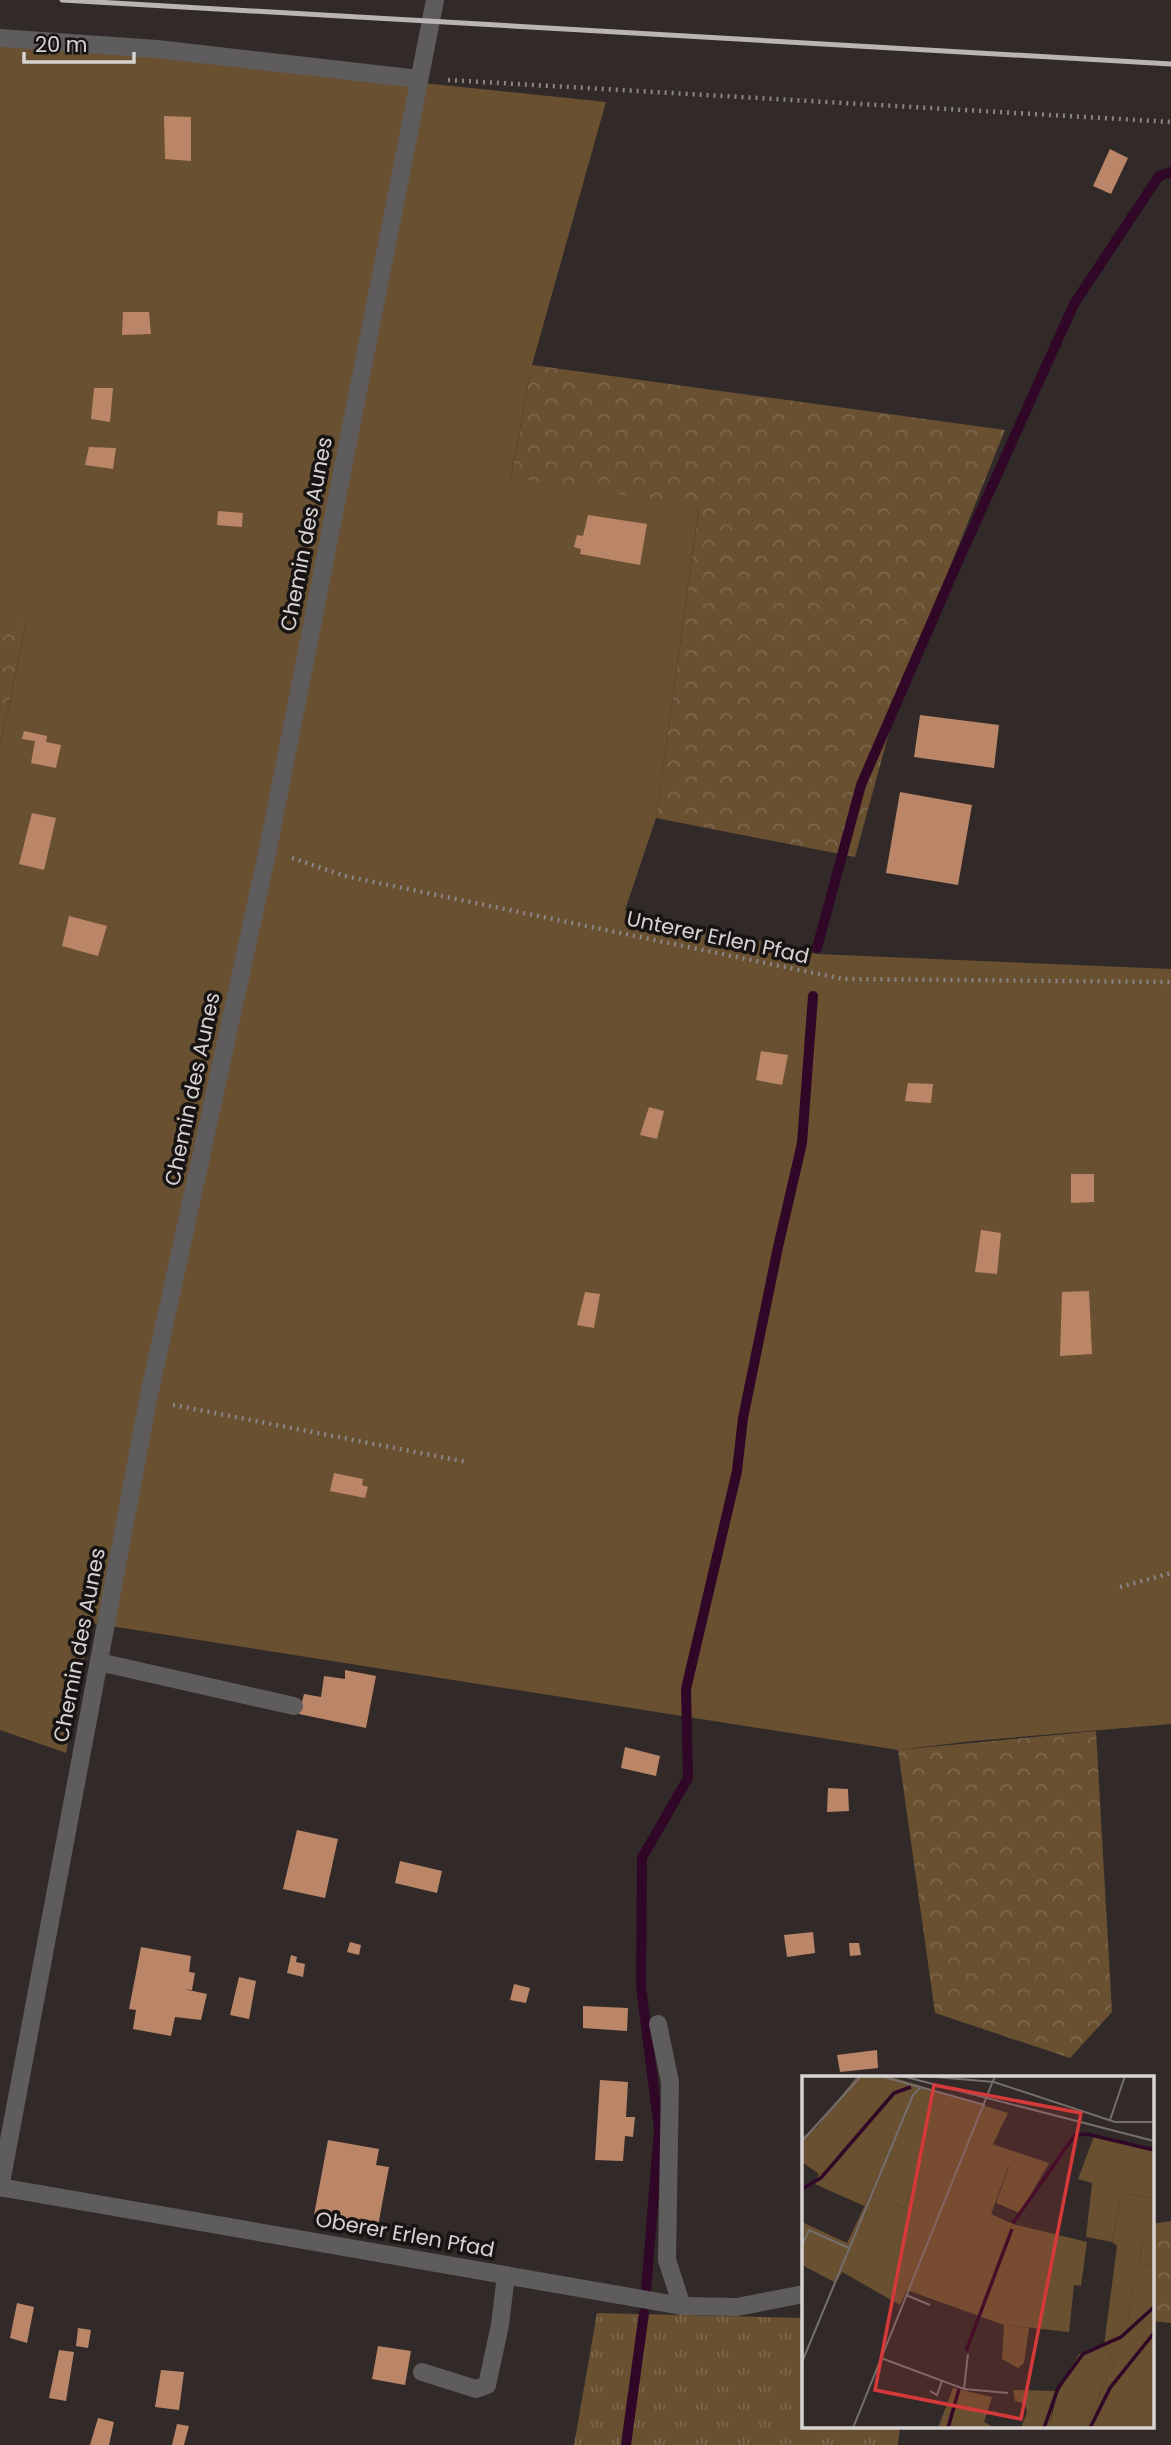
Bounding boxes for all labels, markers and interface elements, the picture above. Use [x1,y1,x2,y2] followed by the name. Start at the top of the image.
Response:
[24,21,135,65] scale bar
[35,30,88,59] text: 20 m
[273,434,339,634] street label: Chemin des Aunes
[624,903,812,971] street label: Unterer Erlen Pfad
[157,989,227,1189] street label: Chemin des Aunes
[46,1545,112,1745] street label: Chemin des Aunes
[802,2076,1154,2428] inset map
[313,2204,497,2264] street label: Oberer Erlen Pfad

